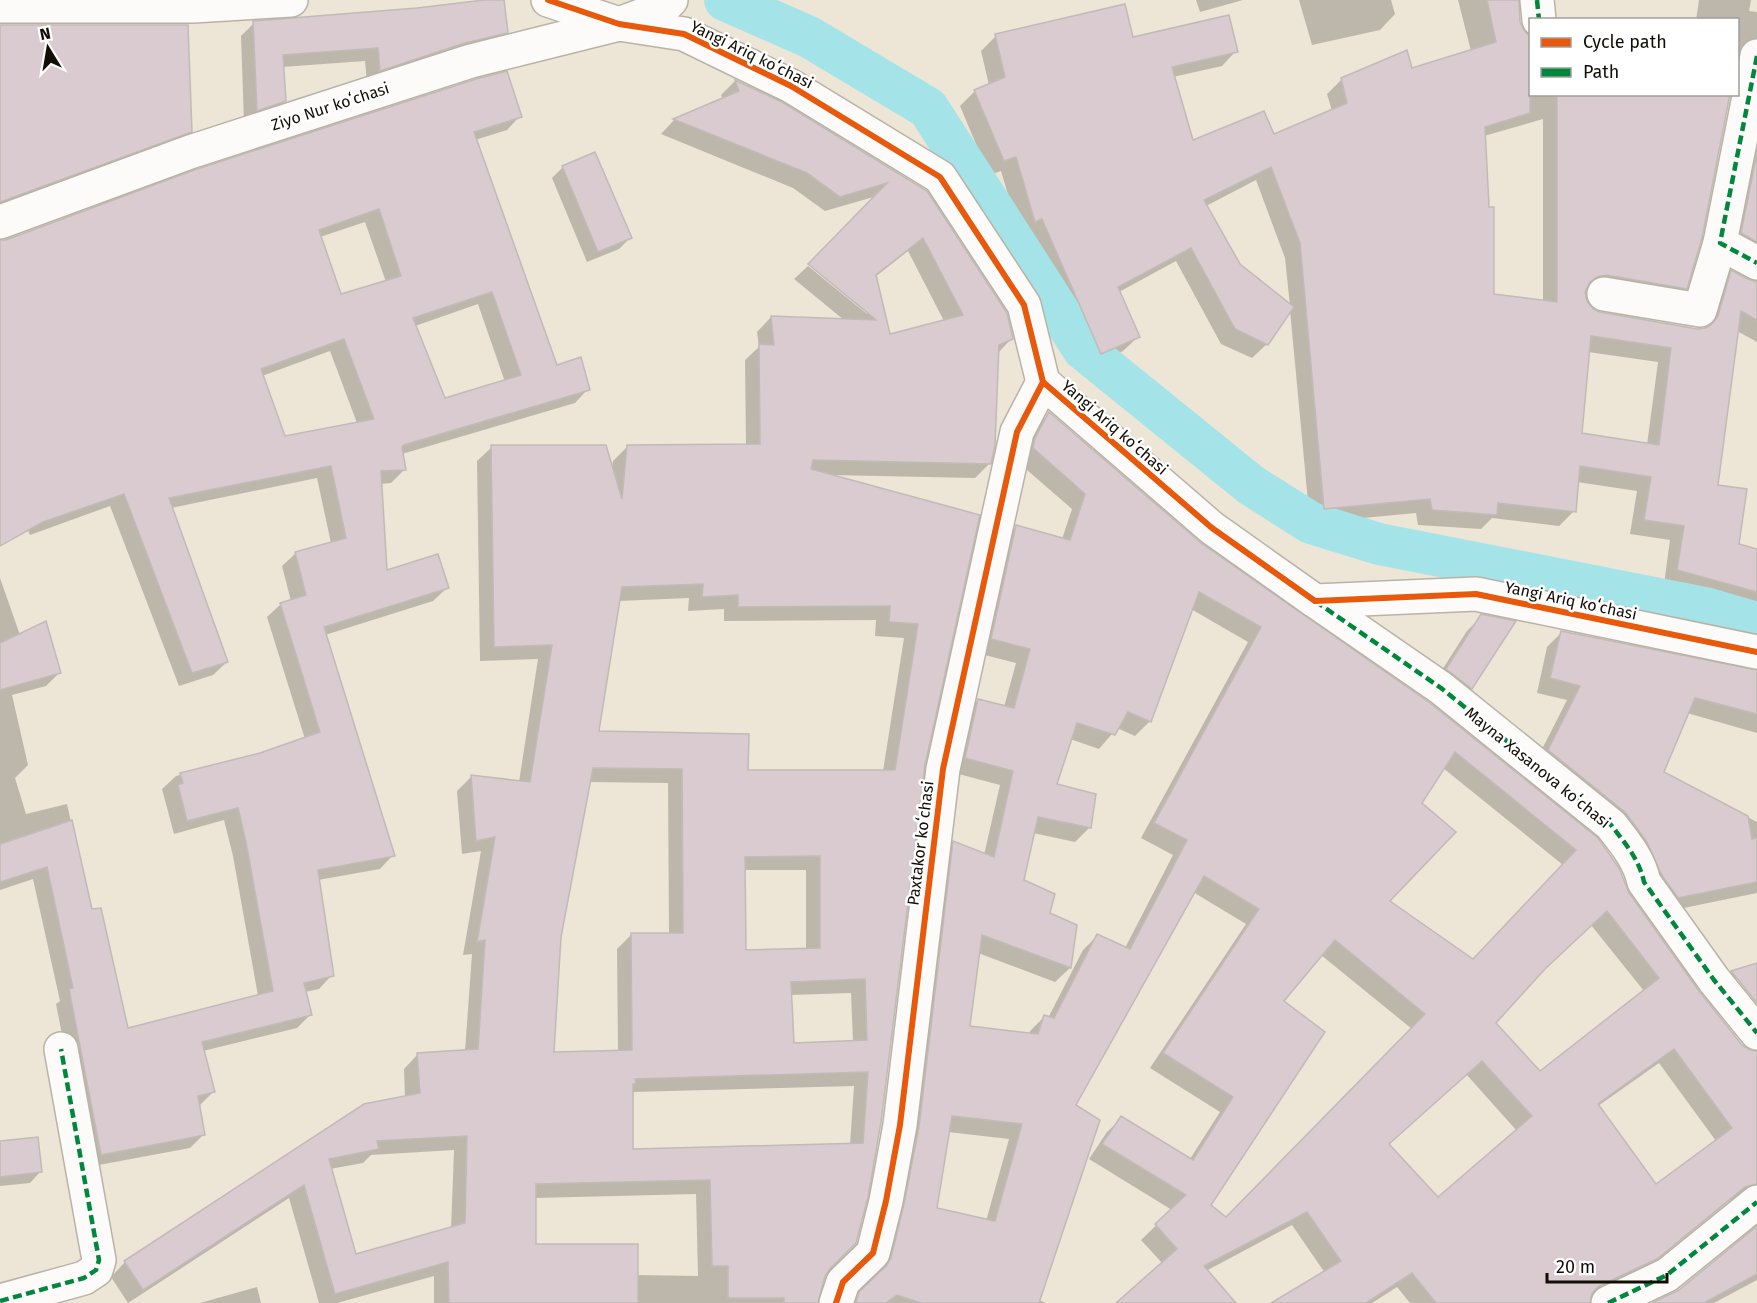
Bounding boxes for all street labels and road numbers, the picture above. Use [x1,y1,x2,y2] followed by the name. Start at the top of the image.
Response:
[687,16,816,92] street label: Yangi Ariq koʻchasi
[269,78,392,135] street label: Ziyo Nur koʻchasi
[1058,376,1172,479] street label: Yangi Ariq koʻchasi
[1503,577,1639,624] street label: Yangi Ariq koʻchasi
[1461,703,1614,832] street label: Mayna Xasanova koʻchasi
[903,780,938,906] street label: Paxtakor koʻchasi

